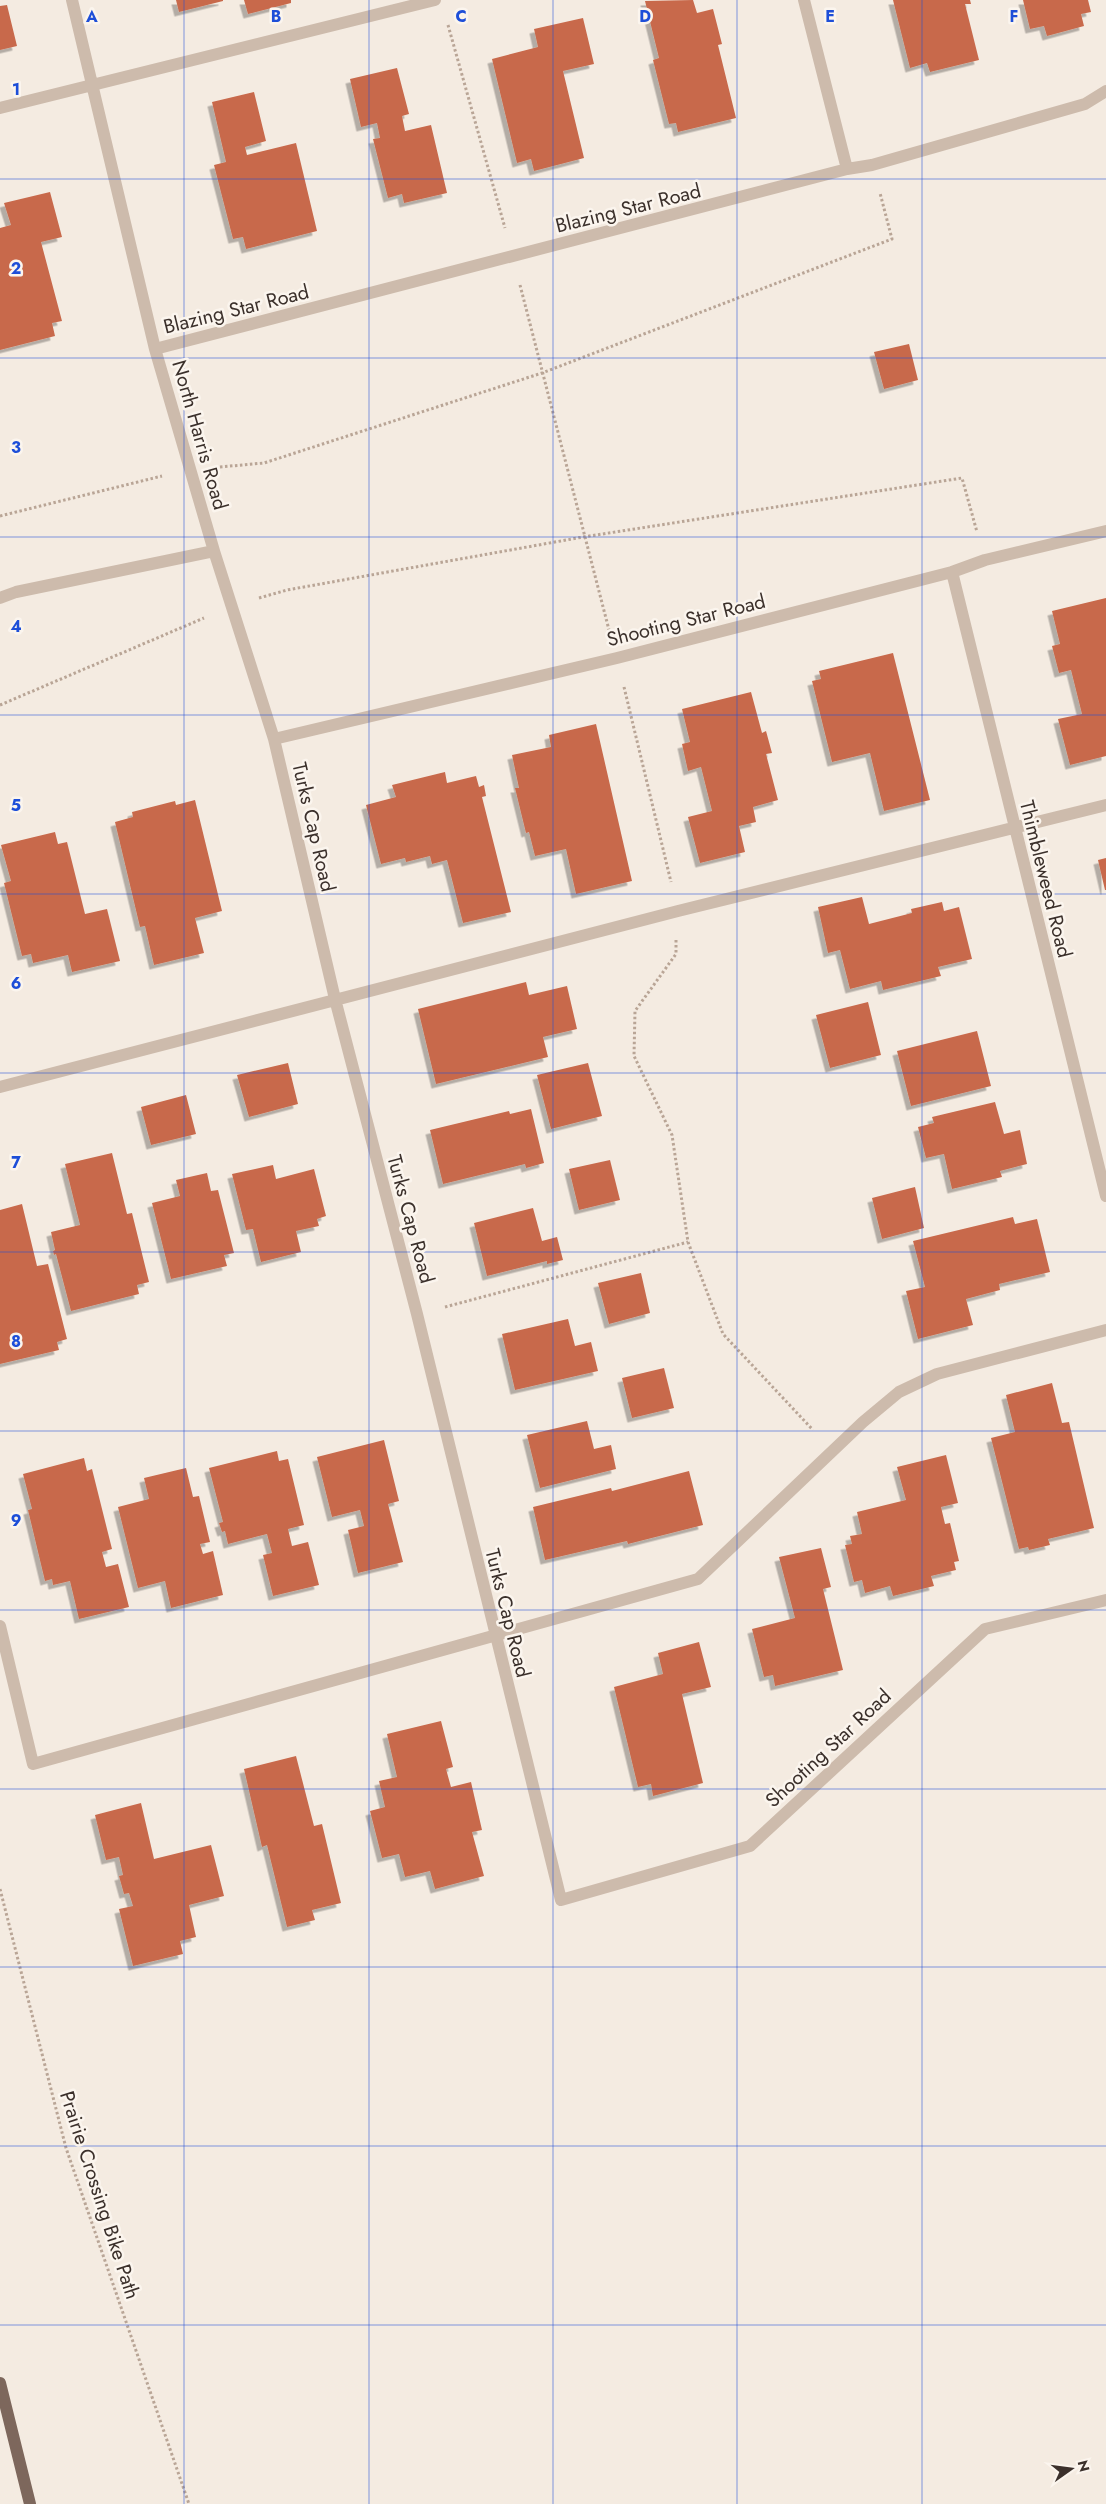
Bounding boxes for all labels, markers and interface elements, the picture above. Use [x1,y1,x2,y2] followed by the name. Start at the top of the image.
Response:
[85,5,98,28] text: A
[271,5,281,28] text: B
[455,5,467,28] text: C
[639,5,651,28] text: D
[825,5,835,28] text: E
[1010,5,1018,28] text: F
[12,78,20,101] text: 1
[552,176,704,241] street label: Blazing Star Road
[11,257,21,280] text: 2
[160,277,312,342] street label: Blazing Star Road
[164,357,235,513] street label: North Harris Road
[11,436,21,459] text: 3
[604,587,769,654] street label: Shooting Star Road
[10,615,22,638] text: 4
[285,760,342,895] street label: Turks Cap Road
[11,794,21,817] text: 5
[1012,797,1079,961] street label: Thimbleweed Road
[11,972,21,995] text: 6
[11,1151,21,1174] text: 7
[379,1152,442,1287] street label: Turks Cap Road
[11,1330,21,1353] text: 8
[11,1509,21,1532] text: 9
[478,1546,538,1681] street label: Turks Cap Road
[759,1682,898,1814] street label: Shooting Star Road
[52,2087,147,2303] street label: Prairie Crossing Bike Path
[1046,2444,1096,2494] north arrow
[1073,2458,1095,2474] text: N

